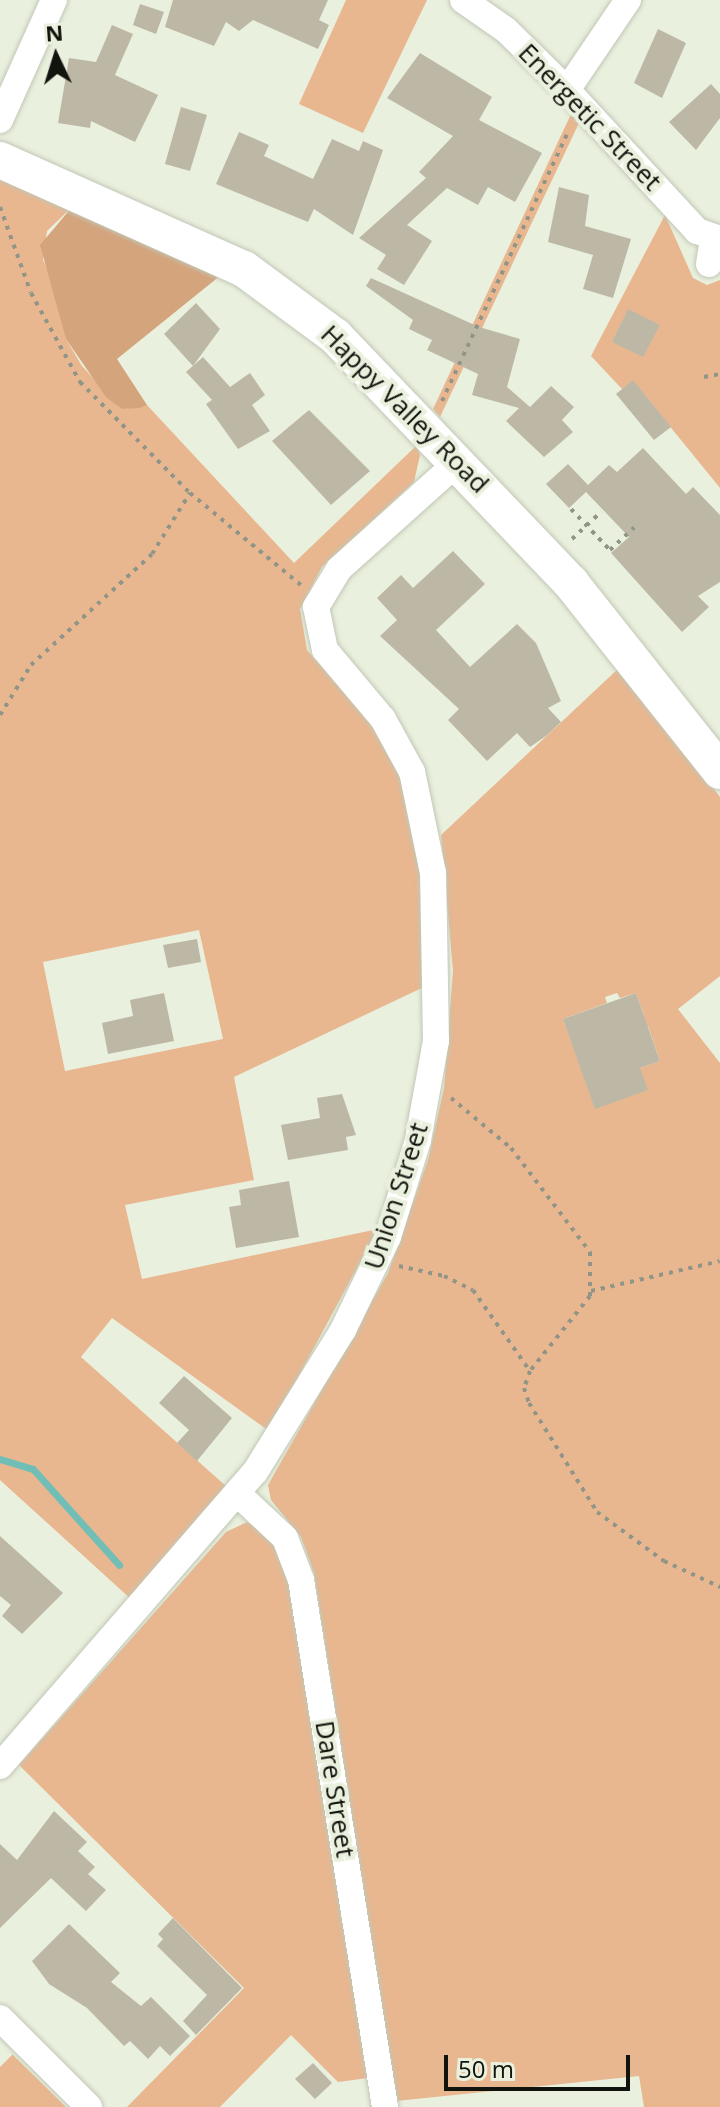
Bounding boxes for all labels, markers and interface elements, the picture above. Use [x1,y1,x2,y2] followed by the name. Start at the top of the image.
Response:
[16,16,96,96] north arrow
[44,16,64,48] text: N
[512,37,668,197] street label: Energetic Street
[315,319,495,499] street label: Happy Valley Road
[358,1119,434,1273] street label: Union Street
[309,1718,361,1860] street label: Dare Street
[448,2039,634,2089] scale bar
[458,2052,514,2085] text: 50 m

